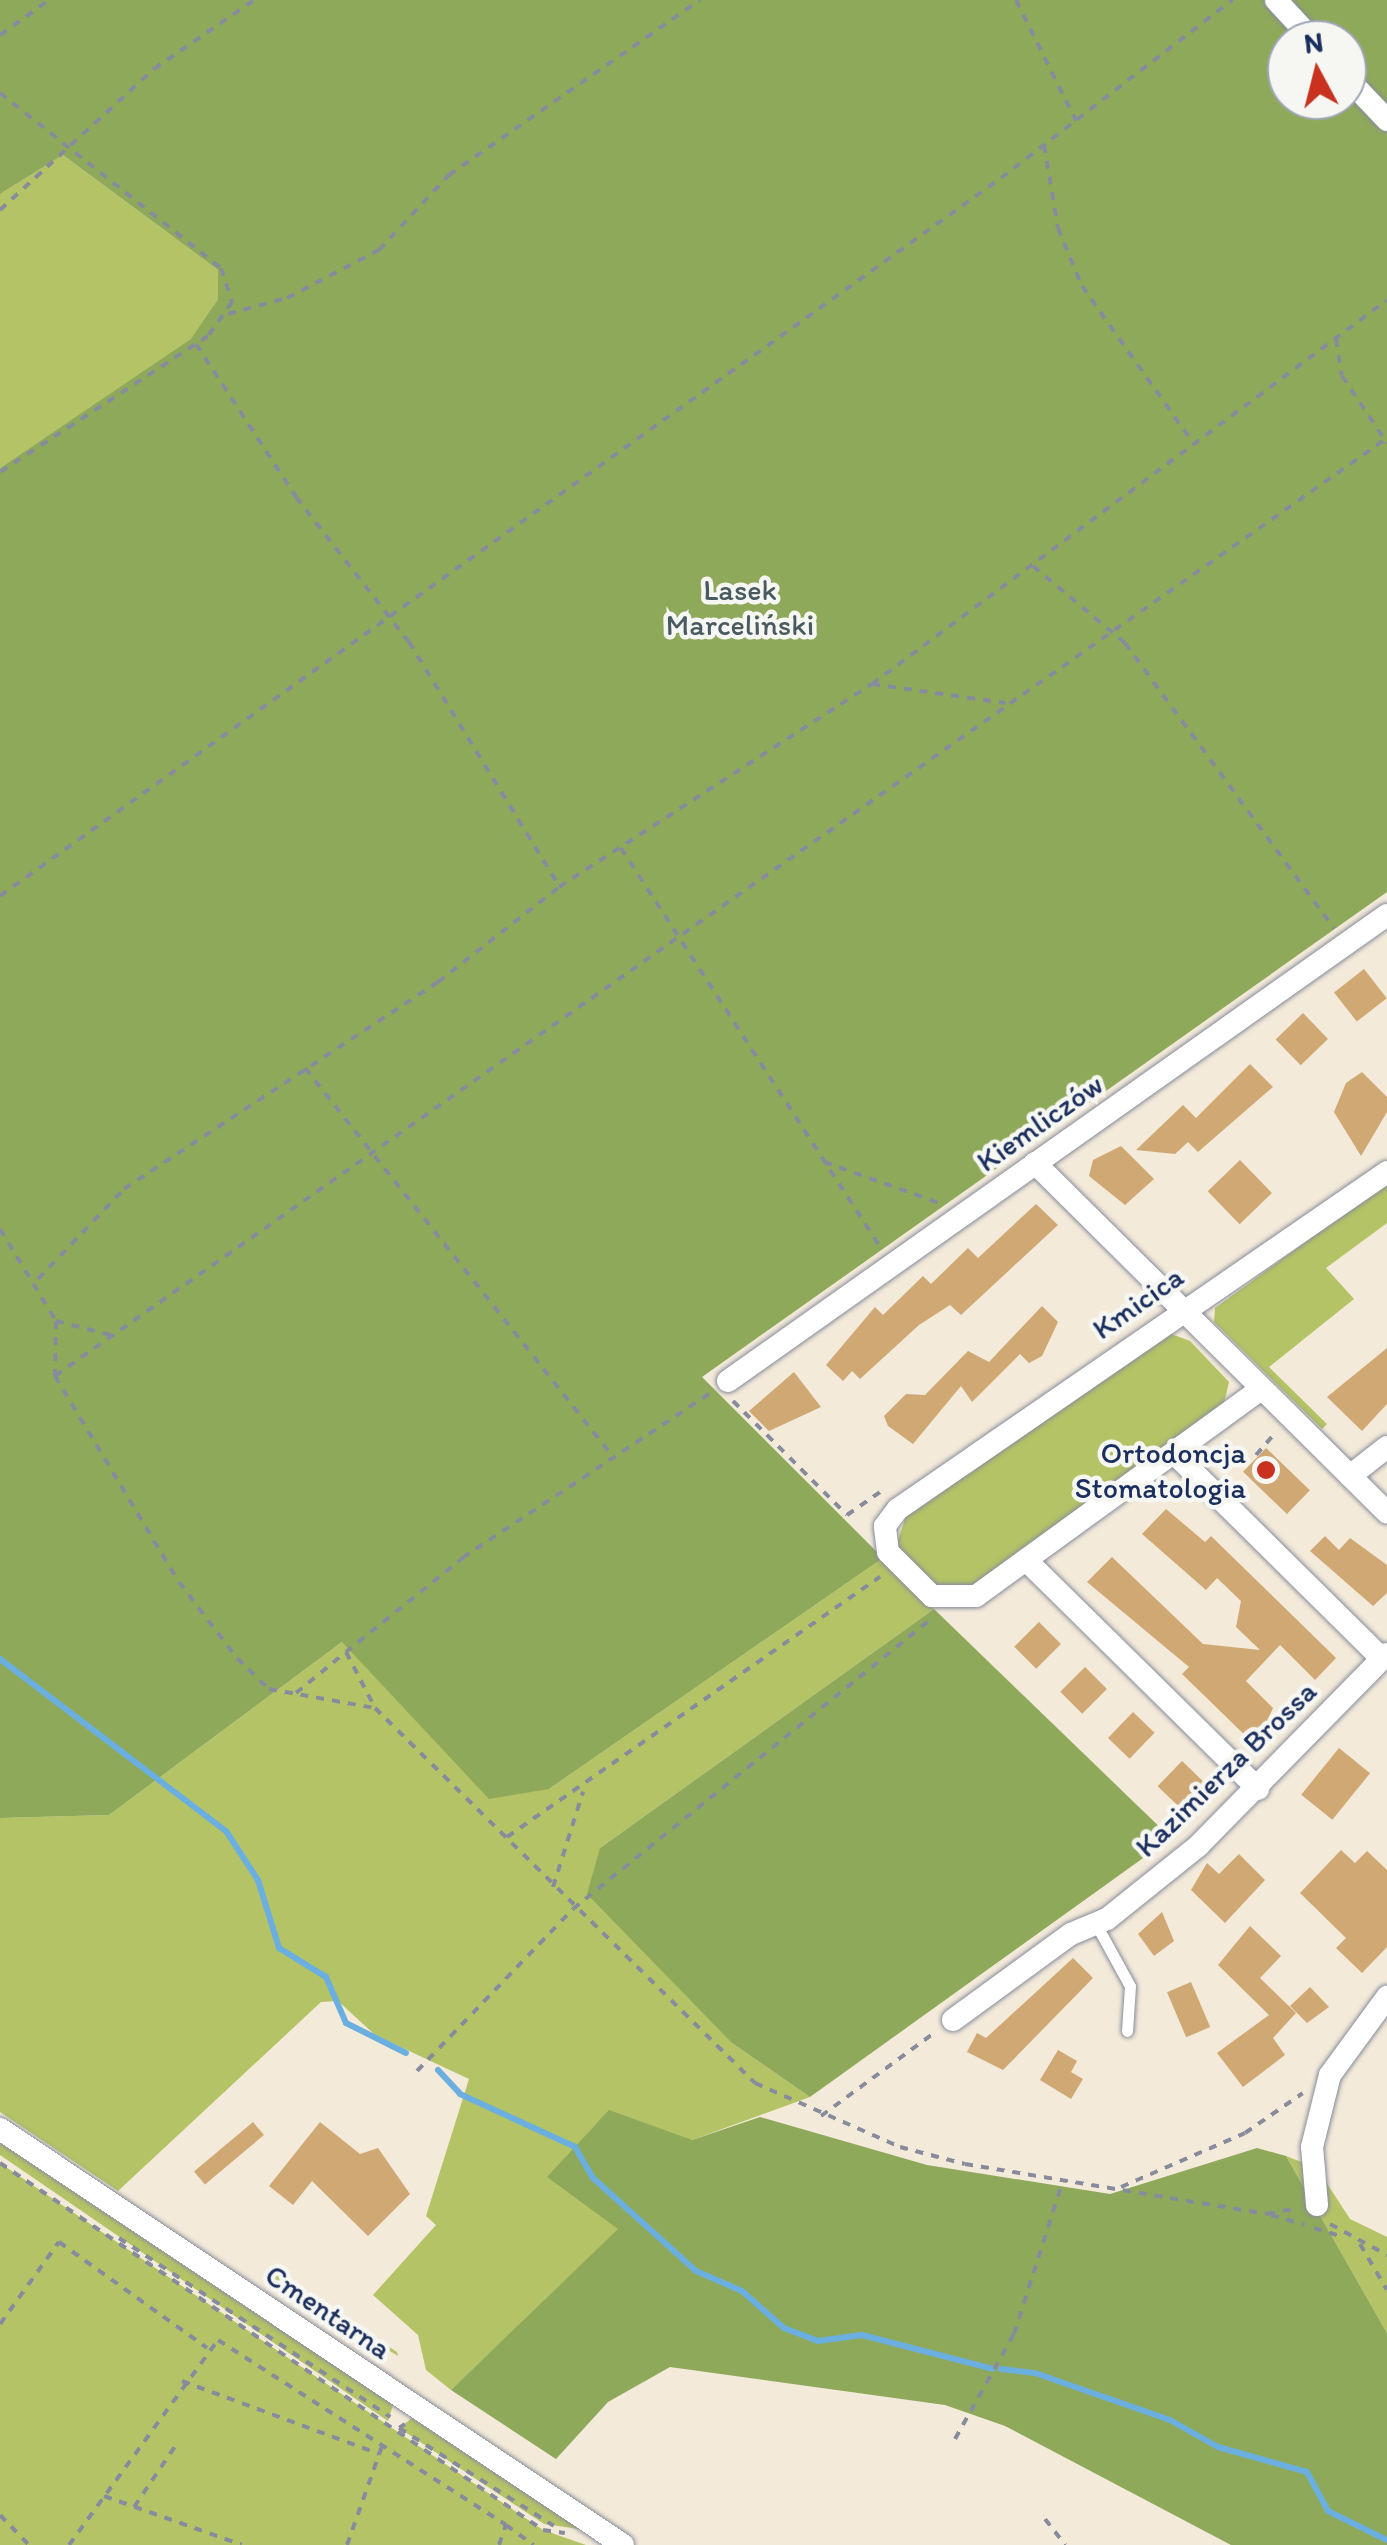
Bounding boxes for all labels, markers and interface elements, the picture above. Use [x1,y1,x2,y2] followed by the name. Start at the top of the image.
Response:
[1267,20,1367,120] north arrow
[1302,24,1325,60] text: N
[666,572,814,642] park label: Lasek Marceliński
[970,1066,1110,1180] street label: Kiemliczów
[1086,1259,1190,1347] street label: Kmicica
[1075,1435,1246,1506] place label: Ortodoncja Stomatologia
[1255,1459,1277,1481] marker: Ortodoncja Stomatologia
[1128,1673,1324,1865] street label: Kazimierza Brossa
[258,2257,398,2367] street label: Cmentarna

